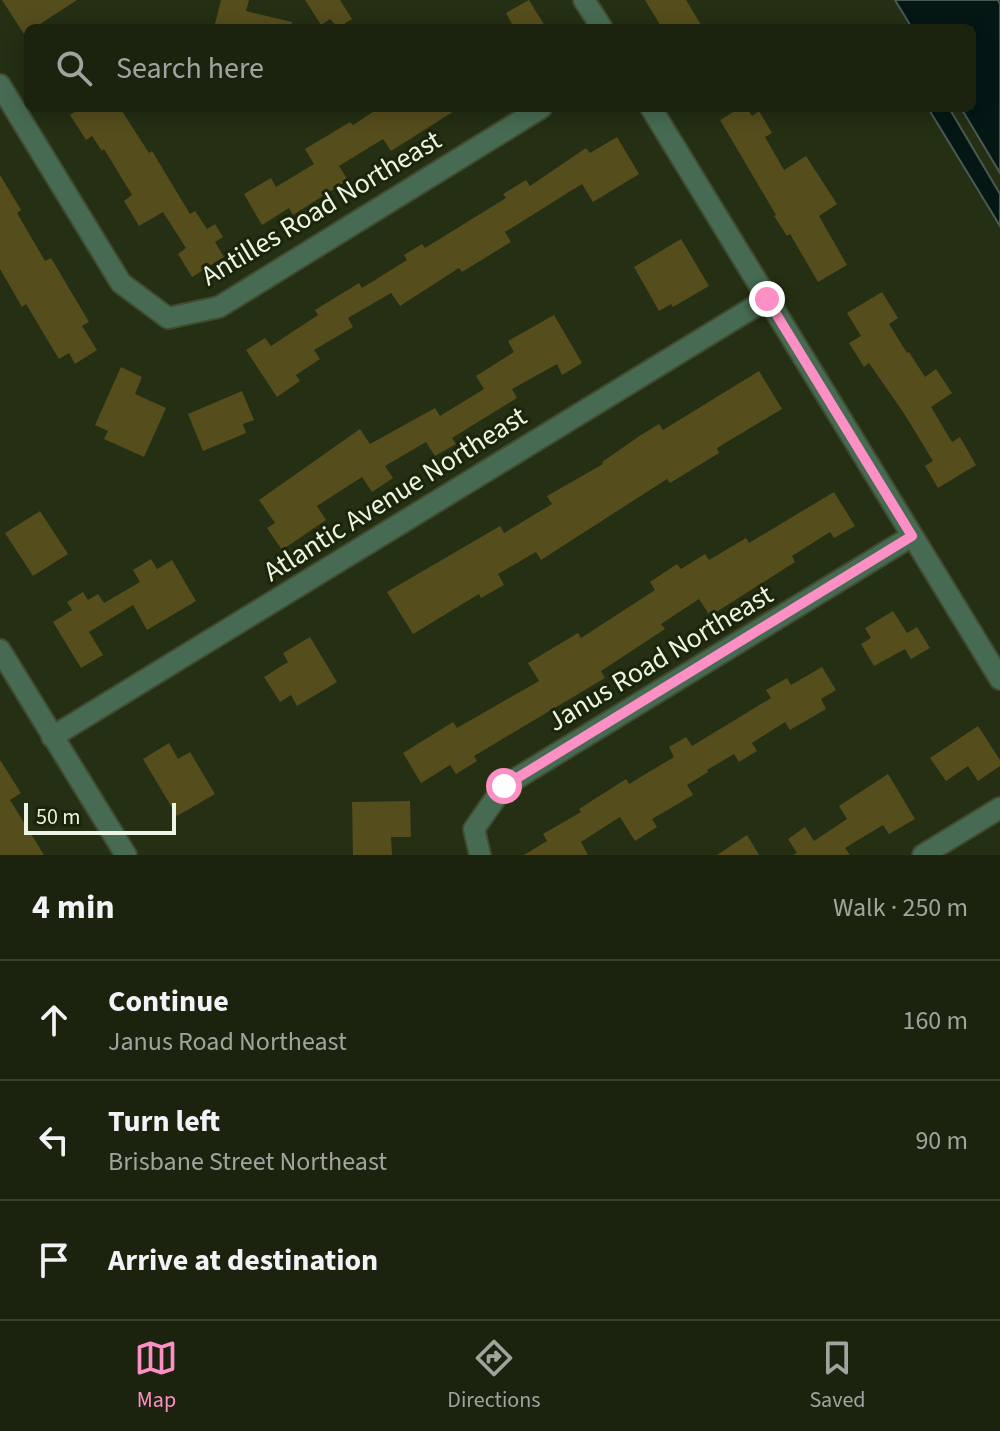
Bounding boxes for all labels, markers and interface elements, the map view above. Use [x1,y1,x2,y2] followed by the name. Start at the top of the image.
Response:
[24,24,976,112] search box
[52,46,96,90] icon: search
[116,47,264,90] text: Search here
[193,120,449,296] street label: Antilles Road Northeast
[749,281,785,317] route end
[256,396,535,591] street label: Atlantic Avenue Northeast
[540,574,781,741] street label: Janus Road Northeast
[486,768,522,804] route start
[24,799,176,835] scale bar
[36,801,81,833] text: 50 m
[32,883,115,932] text: 4 min
[833,889,968,926] text: Walk · 250 m
[108,980,229,1023] text: Continue
[32,998,76,1042] icon: ahead
[902,1002,968,1039] text: 160 m
[108,1023,347,1060] text: Janus Road Northeast
[108,1100,220,1143] text: Turn left
[32,1118,76,1162] icon: left
[915,1122,968,1159] text: 90 m
[108,1143,387,1180] text: Brisbane Street Northeast
[32,1238,76,1282] icon: arrive
[108,1239,378,1282] text: Arrive at destination
[134,1336,178,1416] tab: Map
[447,1336,540,1416] tab: Directions
[809,1336,866,1416] tab: Saved

